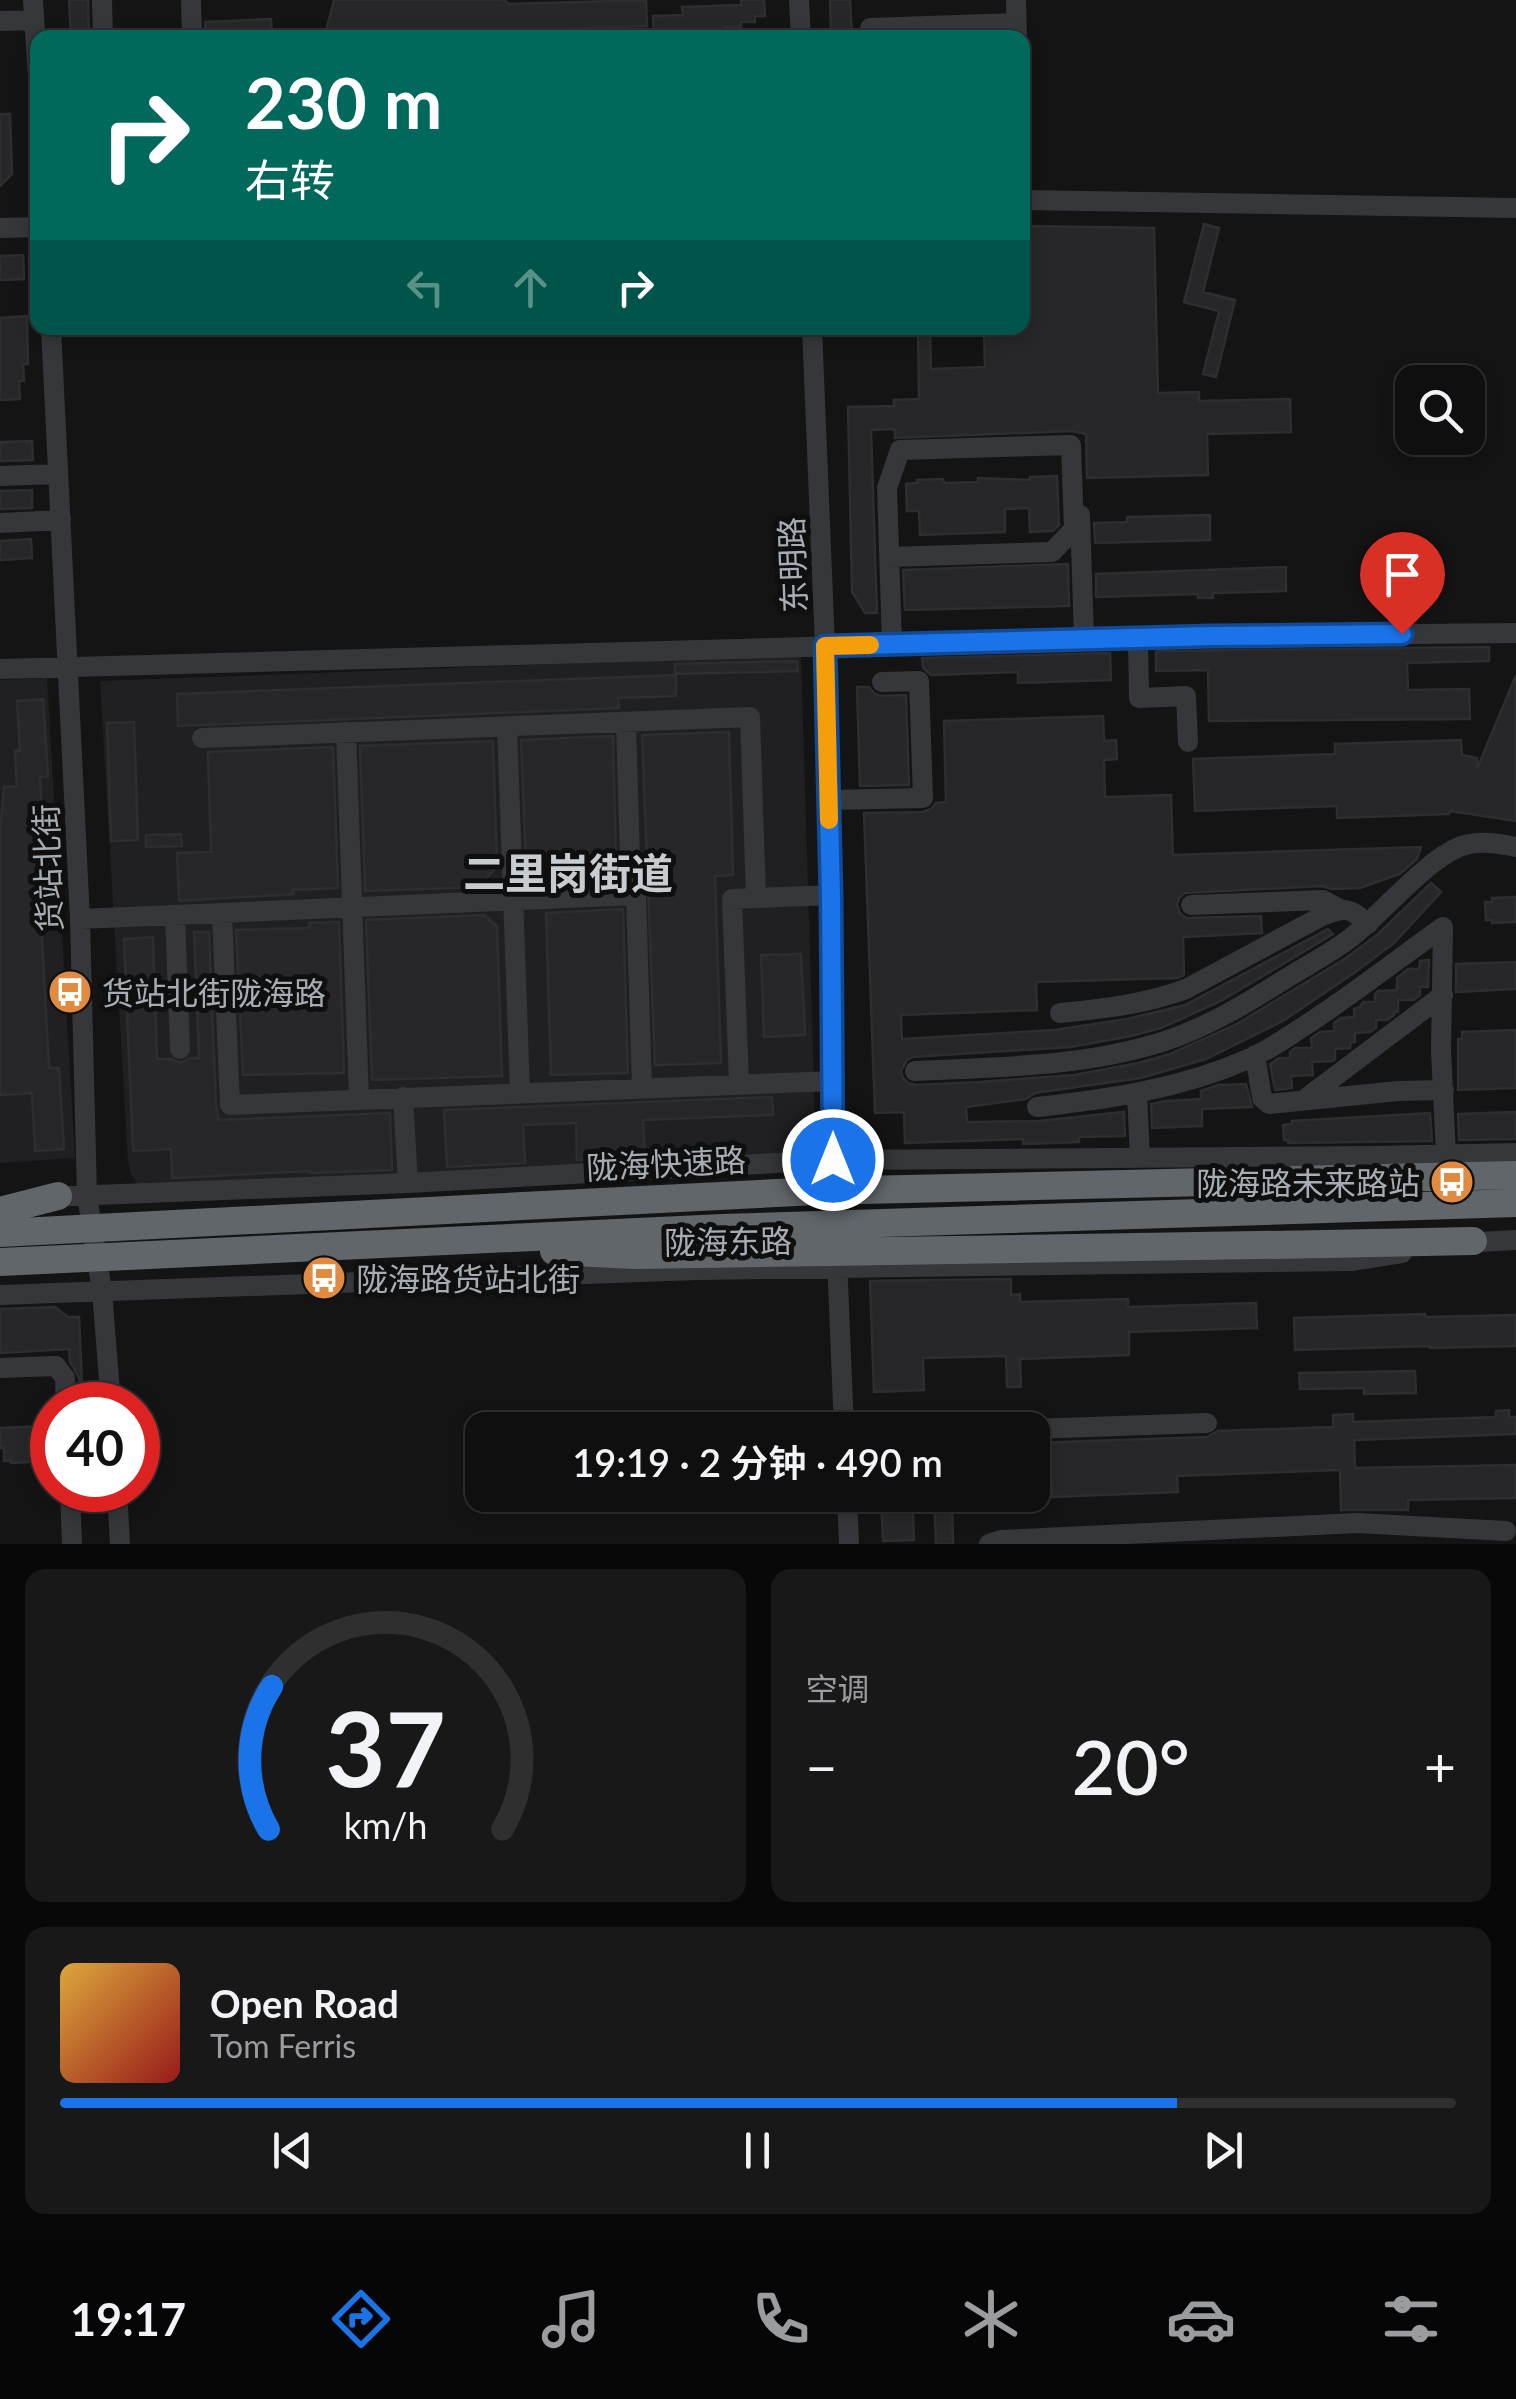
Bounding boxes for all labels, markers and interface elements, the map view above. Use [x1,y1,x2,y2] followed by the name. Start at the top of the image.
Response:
[245,60,442,144] text: 230 m
[80,70,210,200] icon: right
[245,153,335,207] text: 右转
[398,260,453,315] icon: left
[503,260,558,315] icon: ahead
[608,260,663,315] icon: right
[1395,365,1485,455] map controls
[1395,365,1485,455] button: search
[771,516,813,614] street label: 东明路
[1360,532,1445,635] pin
[1375,547,1430,602] icon: arrive
[25,803,69,933] street label: 货站北街
[463,848,673,898] district label: 二里岗街道
[47,969,93,1015] bus stop icon: 货站北街陇海路
[102,973,326,1012] place label: 货站北街陇海路
[781,1108,885,1212] position arrow
[585,1139,747,1187] street label: 陇海快速路
[1429,1159,1475,1205] bus stop icon: 陇海路未来路站
[1196,1163,1420,1202] place label: 陇海路未来路站
[664,1220,792,1262] street label: 陇海东路
[301,1255,347,1301] bus stop icon: 陇海路货站北街
[356,1259,580,1298] place label: 陇海路货站北街
[30,1382,160,1512] speed limit sign: 40
[572,1439,943,1485] text: 19:19 · 2 分钟 · 490 m
[806,1669,870,1708] text: 空调
[325,1684,446,1809] text: 37
[1072,1721,1190,1811] text: 20°
[806,1733,837,1799] text: −
[1424,1733,1456,1799] text: +
[343,1804,427,1847] text: km/h
[210,1980,399,2026] text: Open Road
[210,2026,356,2065] text: Tom Ferris
[265,2123,320,2178] icon: previous
[730,2123,785,2178] icon: pause
[1196,2123,1251,2178] icon: next
[326,2284,396,2354] icon: directions
[536,2284,606,2354] icon: music
[746,2284,816,2354] icon: phone
[956,2284,1026,2354] icon: climate
[1166,2284,1236,2354] icon: car
[1376,2284,1446,2354] icon: filters
[70,2292,186,2346] text: 19:17

